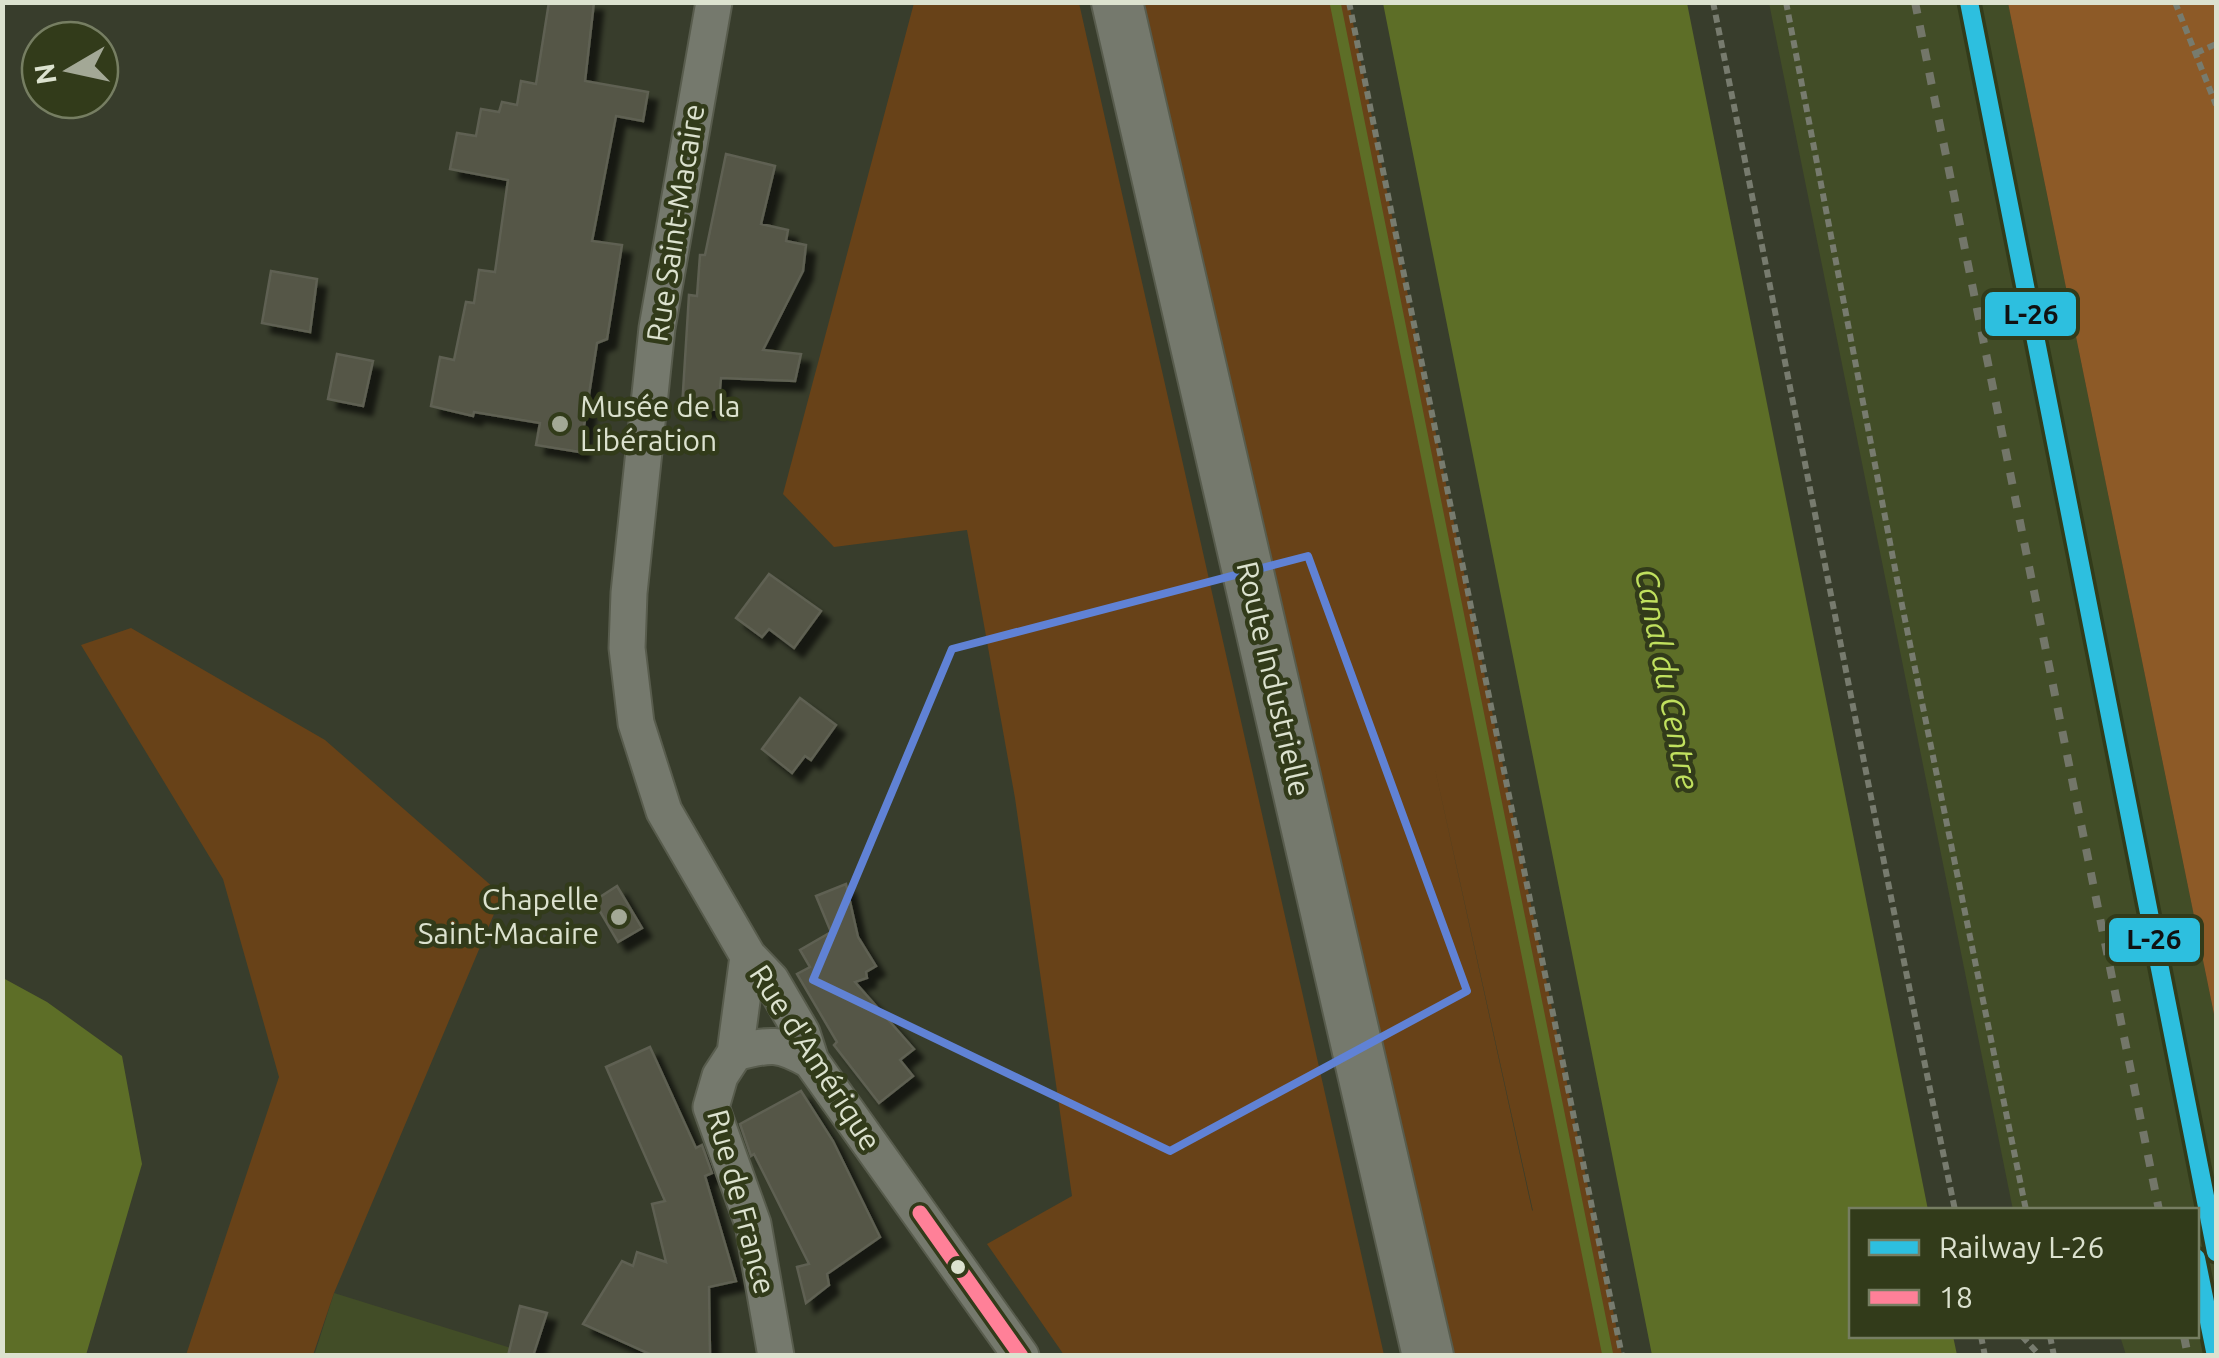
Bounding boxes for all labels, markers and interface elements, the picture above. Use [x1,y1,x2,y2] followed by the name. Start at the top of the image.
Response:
[20,20,120,120] north arrow
[28,61,62,87] text: N
[639,101,711,344] street label: Rue Saint-Macaire
[1983,290,2078,338] line badge: L-26
[2003,298,2059,329] text: L-26
[580,389,741,457] place label: Musée de la Libération
[549,413,571,435] marker: Musée de la Libération
[1230,558,1318,800] street label: Route Industrielle
[1629,565,1707,792] water label: Canal du Centre
[418,882,599,950] place label: Chapelle Saint-Macaire
[608,906,630,928] marker: Chapelle Saint-Macaire
[2107,916,2202,964] line badge: L-26
[2126,923,2182,954] text: L-26
[743,958,888,1156] street label: Rue d'Amérique
[701,1106,783,1298] street label: Rue de France
[1849,1208,2199,1338] legend
[1939,1230,2104,1264] text: Railway L-26
[948,1257,968,1277] unlabelled marker
[1939,1280,1973,1314] text: 18

